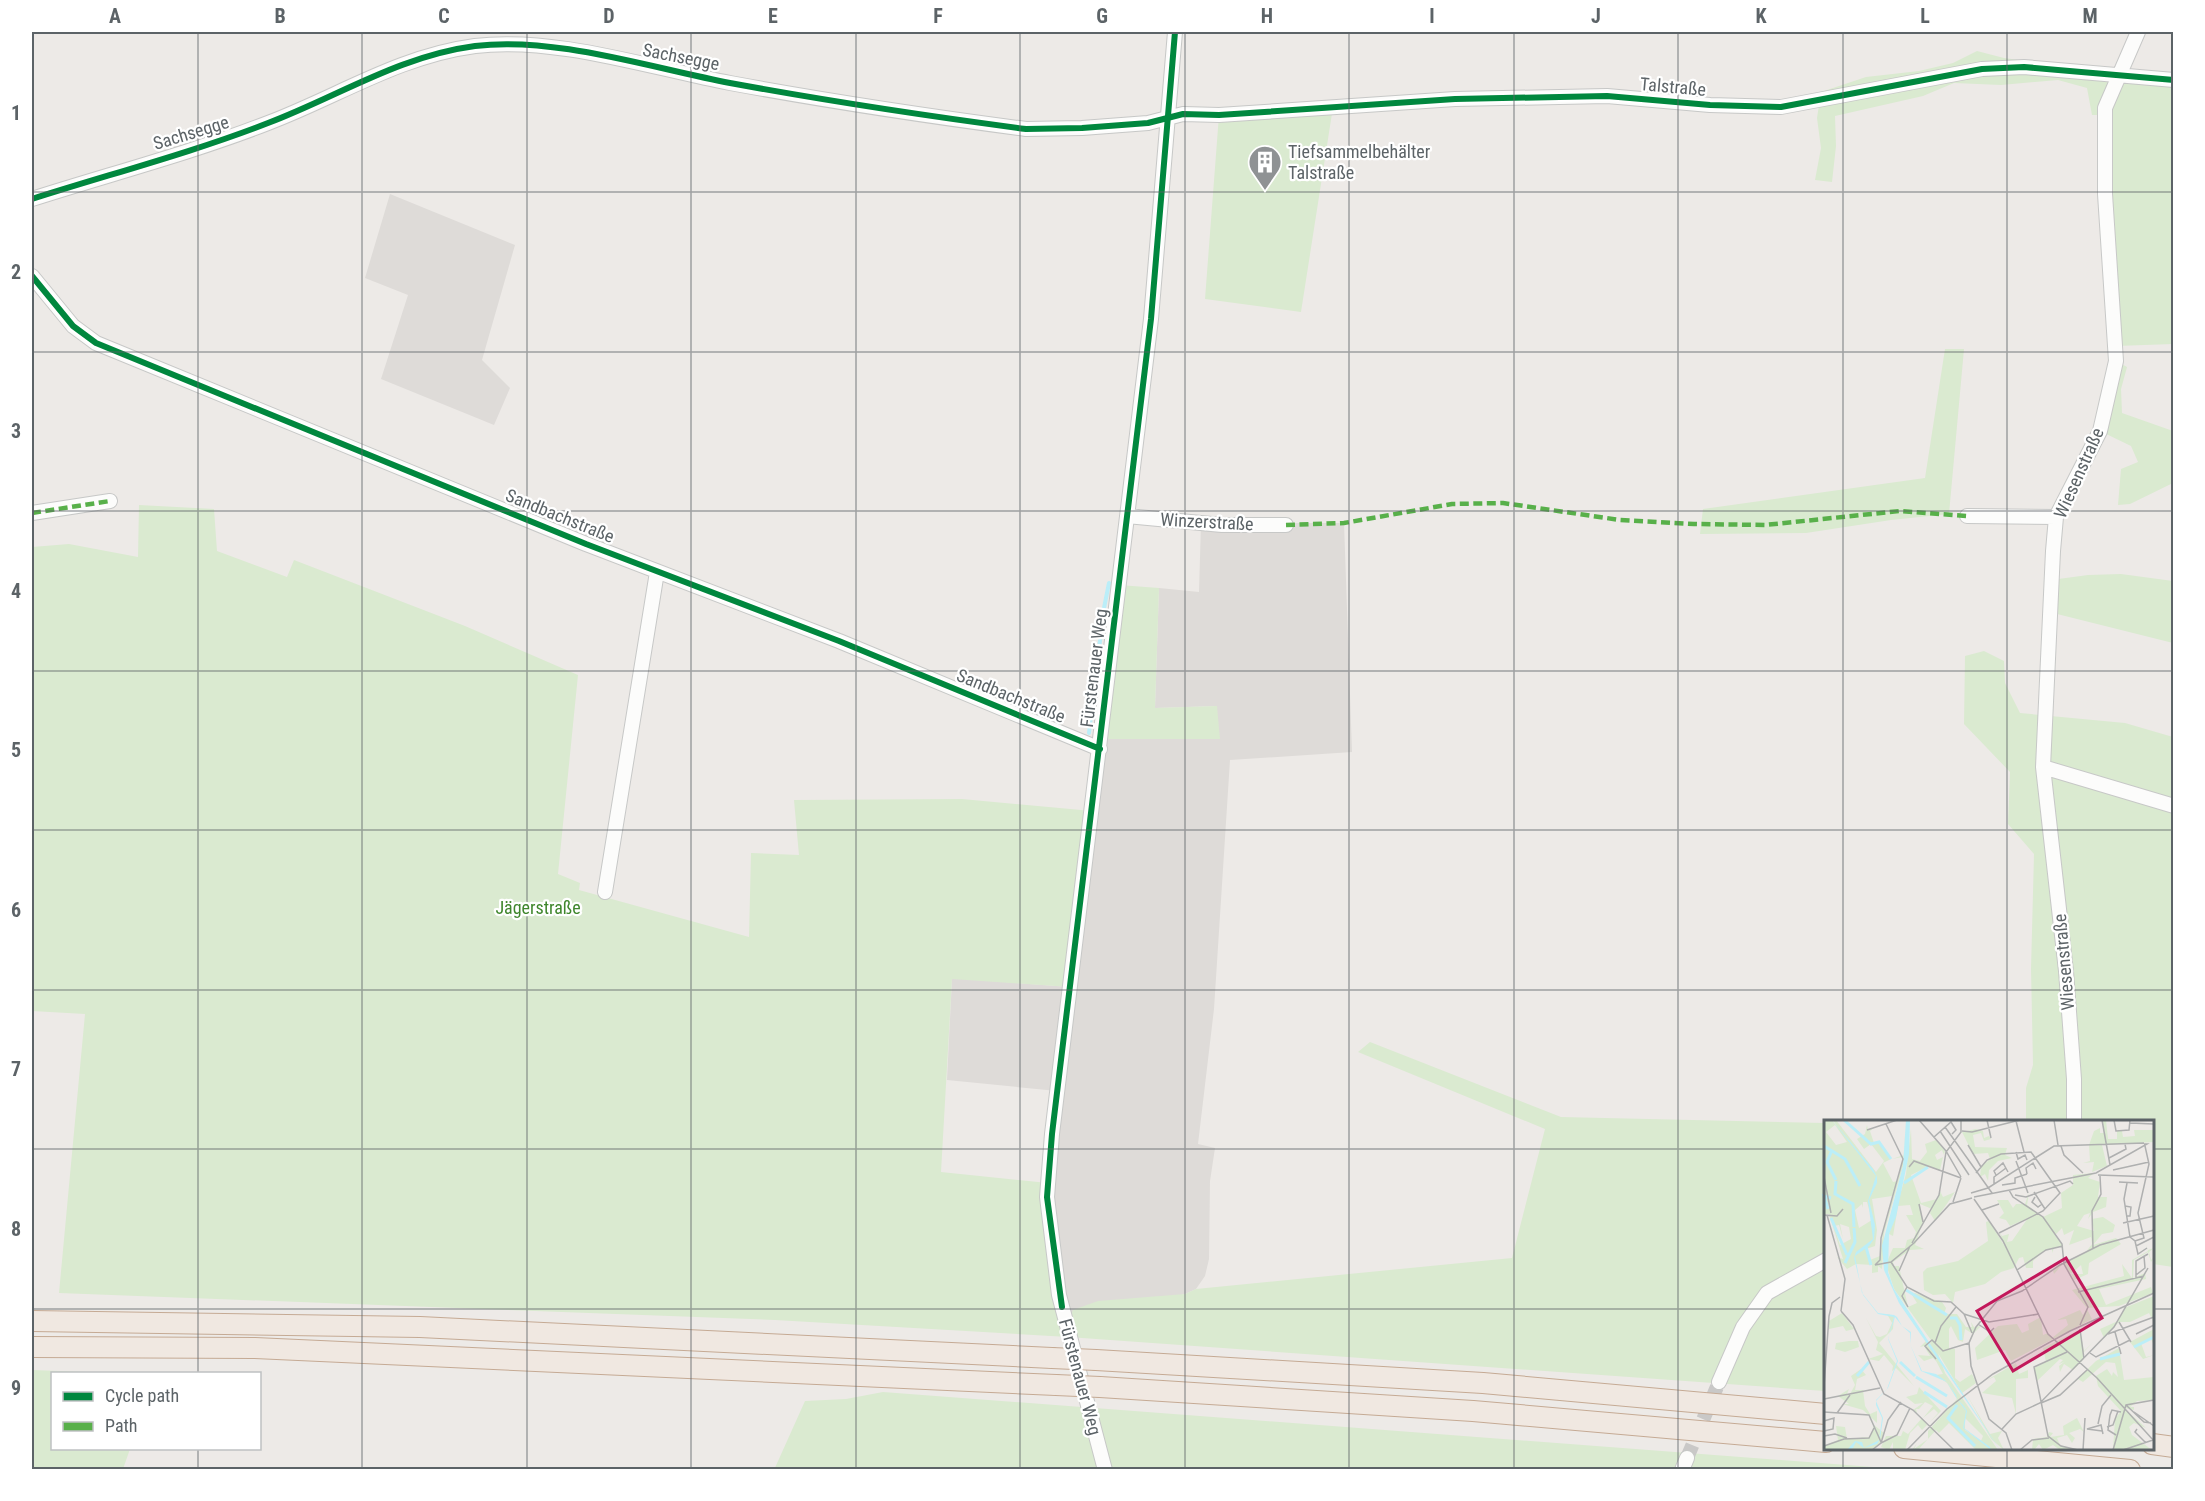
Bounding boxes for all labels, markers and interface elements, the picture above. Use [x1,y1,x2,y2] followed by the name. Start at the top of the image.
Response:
[109,4,121,28] text: A
[274,4,286,28] text: B
[438,4,450,28] text: C
[603,4,615,28] text: D
[768,4,778,28] text: E
[933,4,943,28] text: F
[1096,4,1108,28] text: G
[1261,4,1273,28] text: H
[1429,4,1435,28] text: I
[1591,4,1601,28] text: J
[1755,4,1767,28] text: K
[1920,4,1930,28] text: L
[2082,4,2098,28] text: M
[641,39,721,74] street label: Sachsegge
[1639,73,1707,100] street label: Talstraße
[11,101,21,125] text: 1
[151,111,231,154] street label: Sachsegge
[1288,141,1431,183] place label: Tiefsammelbehälter Talstraße
[1247,144,1283,191] building icon: Tiefsammelbehälter Talstraße
[11,260,21,284] text: 2
[11,419,21,443] text: 3
[2049,424,2108,521] street label: Wiesenstraße
[503,484,618,547] street label: Sandbachstraße
[1160,509,1254,534] street label: Winzerstraße
[11,579,21,603] text: 4
[1076,607,1111,729] street label: Fürstenauer Weg
[954,664,1069,727] street label: Sandbachstraße
[11,738,21,762] text: 5
[495,897,581,918] park label: Jägerstraße
[11,898,21,922] text: 6
[2049,913,2078,1011] street label: Wiesenstraße
[11,1057,21,1081] text: 7
[1824,1120,2154,1450] inset map
[11,1217,21,1241] text: 8
[1055,1316,1106,1437] street label: Fürstenauer Weg
[51,1372,261,1450] legend
[11,1376,21,1400] text: 9
[105,1385,179,1406] text: Cycle path
[105,1415,138,1436] text: Path

